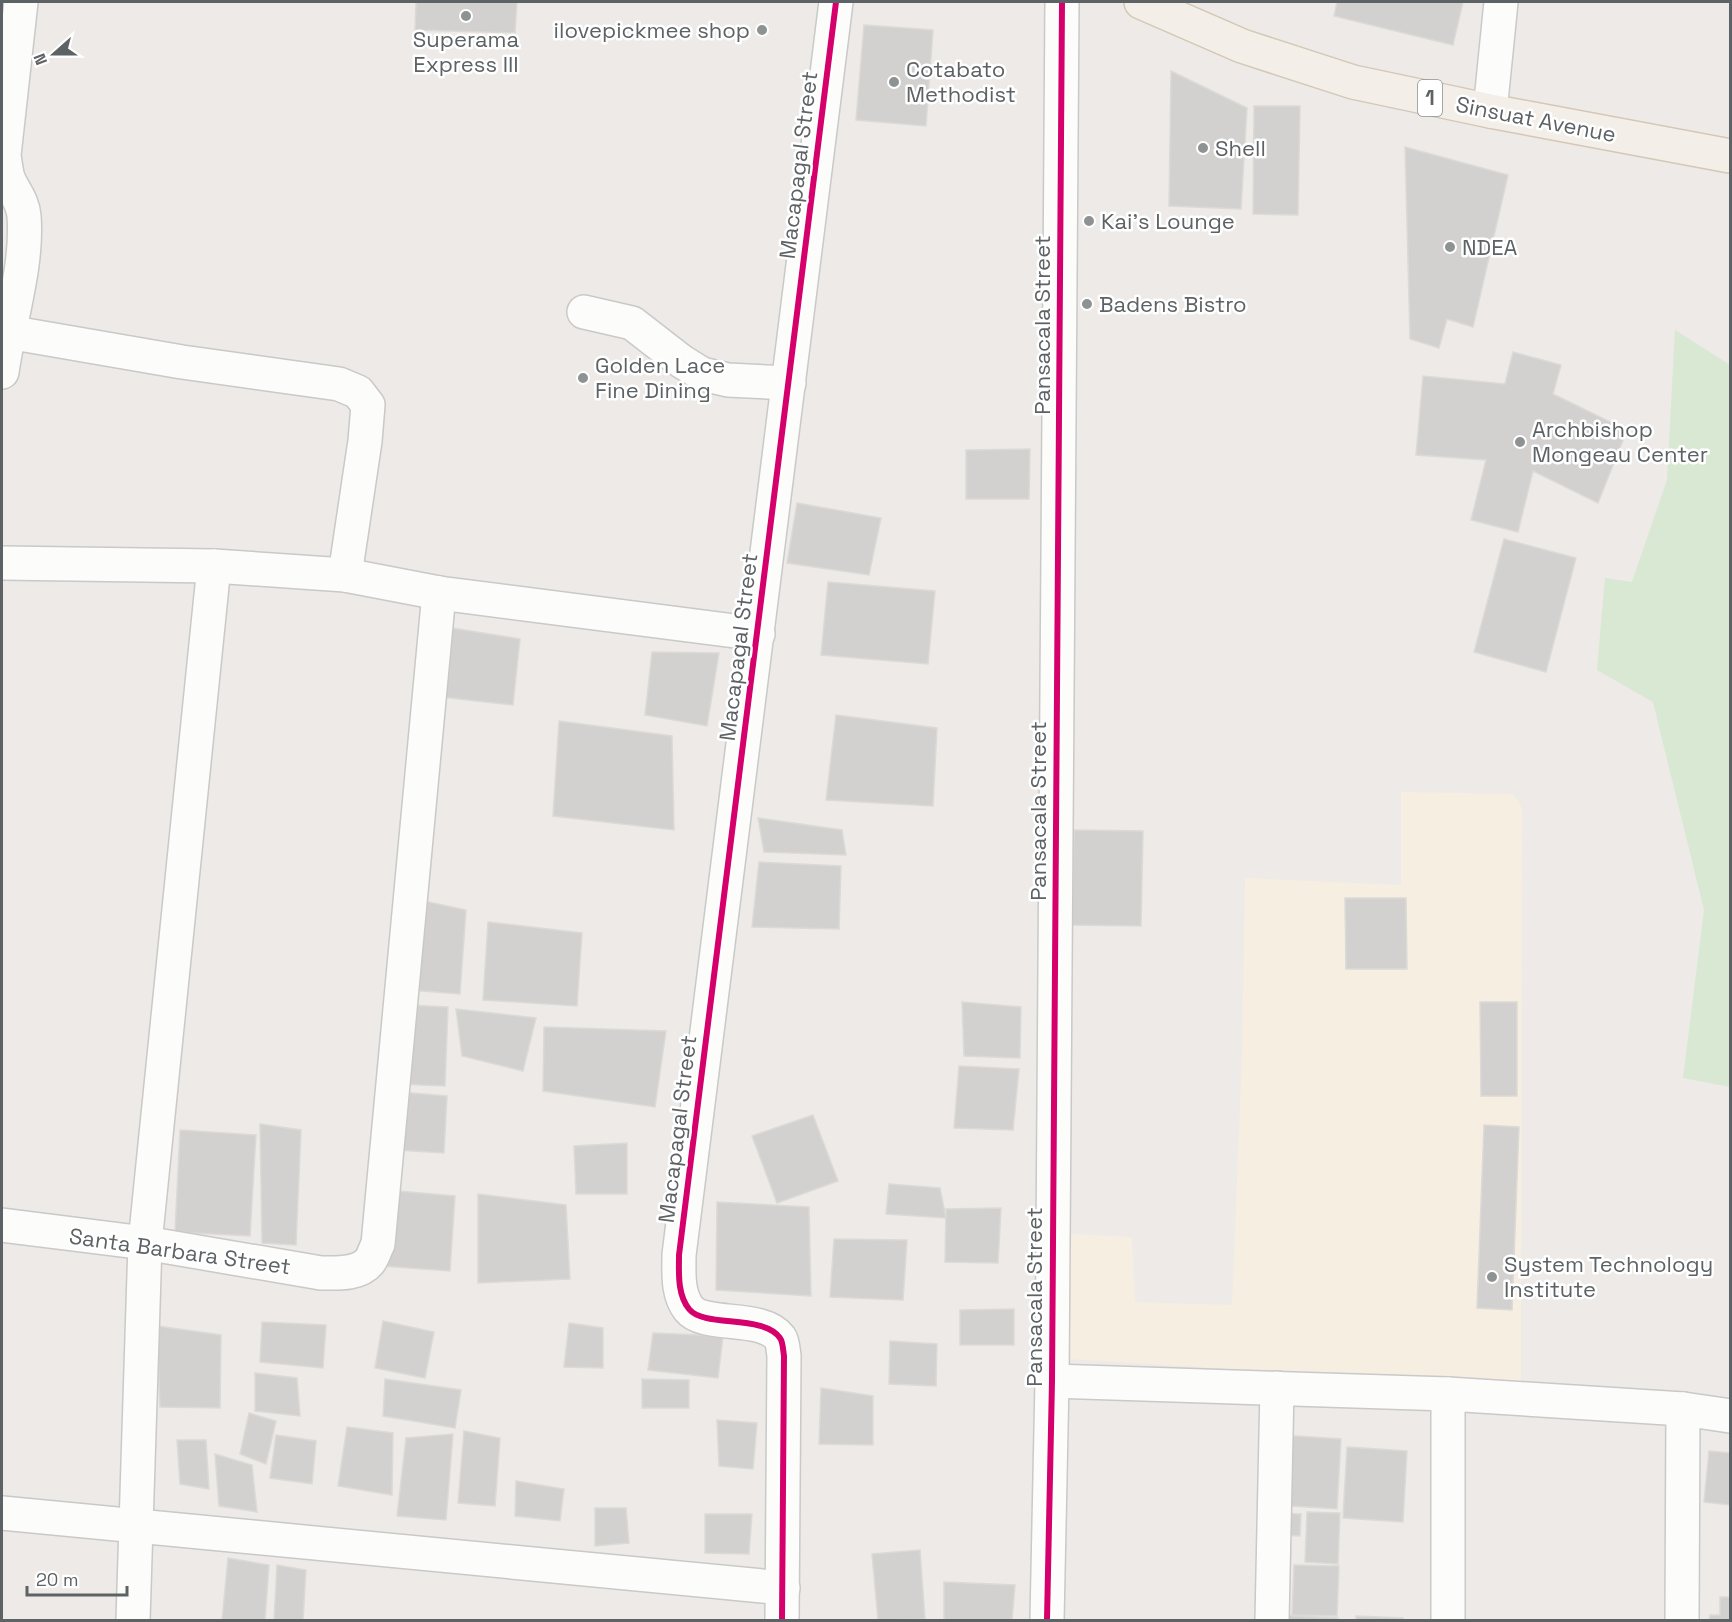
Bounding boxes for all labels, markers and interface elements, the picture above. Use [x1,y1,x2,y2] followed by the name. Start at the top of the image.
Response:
[459,9,473,23] marker: Superama Express III
[554,16,750,44] place label: ilovepickmee shop
[755,23,769,37] marker: ilovepickmee shop
[24,24,84,84] north arrow
[413,25,519,78] place label: Superama Express III
[29,50,52,68] text: N
[906,55,1016,108] place label: Cotabato Methodist
[773,70,823,260] street label: Macapagal Street
[887,75,901,89] marker: Cotabato Methodist
[1418,80,1442,116] road number: 1
[1454,90,1618,148] street label: Sinsuat Avenue
[1215,134,1266,162] place label: Shell
[1196,141,1210,155] marker: Shell
[1101,207,1235,235] place label: Kai's Lounge
[1082,214,1096,228] marker: Kai's Lounge
[1462,233,1518,261] place label: NDEA
[1028,235,1056,415] street label: Pansacala Street
[1443,240,1457,254] marker: NDEA
[1099,290,1247,318] place label: Badens Bistro
[1080,297,1094,311] marker: Badens Bistro
[595,351,725,404] place label: Golden Lace Fine Dining
[576,371,590,385] marker: Golden Lace Fine Dining
[1532,415,1708,468] place label: Archbishop Mongeau Center
[1513,435,1527,449] marker: Archbishop Mongeau Center
[713,552,763,742] street label: Macapagal Street
[1024,721,1052,901] street label: Pansacala Street
[652,1034,702,1224] street label: Macapagal Street
[1020,1207,1048,1387] street label: Pansacala Street
[67,1222,293,1280] street label: Santa Barbara Street
[1504,1250,1713,1303] place label: System Technology Institute
[1485,1270,1499,1284] marker: System Technology Institute
[27,1559,128,1597] scale bar
[36,1568,79,1591] text: 20 m

